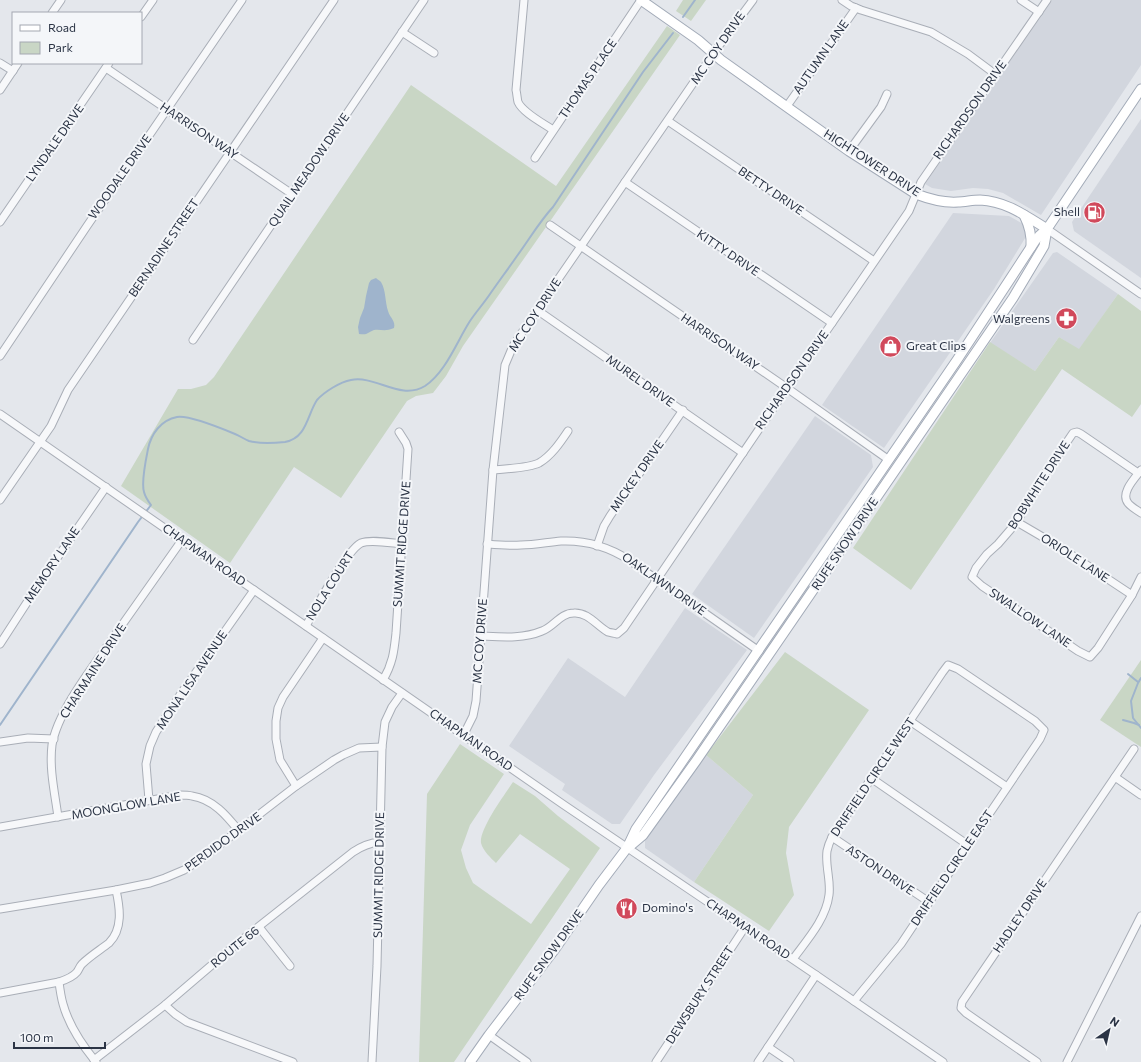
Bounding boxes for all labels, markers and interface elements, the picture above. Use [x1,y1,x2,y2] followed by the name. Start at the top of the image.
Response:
[687,9,747,86] street label: MC COY DRIVE
[12,12,142,64] legend
[789,17,851,96] street label: AUTUMN LANE
[48,20,76,34] text: Road
[555,36,619,121] street label: THOMAS PLACE
[48,40,74,54] text: Park
[930,57,1009,162] street label: RICHARDSON DRIVE
[158,99,241,162] street label: HARRISON WAY
[22,101,86,184] street label: LYNDALE DRIVE
[265,110,352,229] street label: QUAIL MEADOW DRIVE
[822,126,923,199] street label: HIGHTOWER DRIVE
[85,131,154,221] street label: WOODALE DRIVE
[736,163,807,217] street label: BETTY DRIVE
[125,195,201,299] street label: BERNADINE STREET
[1082,199,1108,225] fuel station icon: Shell
[1054,204,1080,218] place label: Shell
[695,226,763,278] street label: KITTY DRIVE
[505,275,563,354] street label: MC COY DRIVE
[1053,306,1079,332] pharmacy icon: Walgreens
[679,310,762,373] street label: HARRISON WAY
[993,311,1050,325] place label: Walgreens
[752,327,831,432] street label: RICHARDSON DRIVE
[877,333,903,359] shop icon: Great Clips
[906,338,966,352] place label: Great Clips
[604,351,677,409] street label: MUREL DRIVE
[606,437,666,514] street label: MICKEY DRIVE
[1004,438,1072,531] street label: BOBWHITE DRIVE
[390,481,412,607] street label: SUMMIT RIDGE DRIVE
[808,494,880,592] street label: RUFE SNOW DRIVE
[160,520,249,588] street label: CHAPMAN ROAD
[21,524,82,605] street label: MEMORY LANE
[1039,530,1112,584] street label: ORIOLE LANE
[302,548,356,623] street label: NOLA COURT
[620,549,709,617] street label: OAKLAWN DRIVE
[987,585,1074,650] street label: SWALLOW LANE
[469,598,489,684] street label: MC COY DRIVE
[56,620,128,721] street label: CHARMAINE DRIVE
[153,627,229,732] street label: MONA LISA AVENUE
[427,705,516,773] street label: CHAPMAN ROAD
[827,714,917,839] street label: DRIFFIELD CIRCLE WEST
[70,789,182,822] street label: MOONGLOW LANE
[907,807,995,928] street label: DRIFFIELD CIRCLE EAST
[181,809,264,874] street label: PERDIDO DRIVE
[370,812,386,938] street label: SUMMIT RIDGE DRIVE
[844,841,917,897] street label: ASTON DRIVE
[989,876,1049,955] street label: HADLEY DRIVE
[614,895,640,921] restaurant icon: Domino's
[704,895,793,962] street label: CHAPMAN ROAD
[642,900,694,914] place label: Domino's
[511,906,586,1002] street label: RUFE SNOW DRIVE
[207,922,261,970] street label: ROUTE 66
[662,943,736,1046] street label: DEWSBURY STREET
[1089,1010,1129,1050] north arrow
[1108,1014,1122,1029] text: N
[14,1024,105,1050] scale bar
[20,1030,54,1044] text: 100 m

